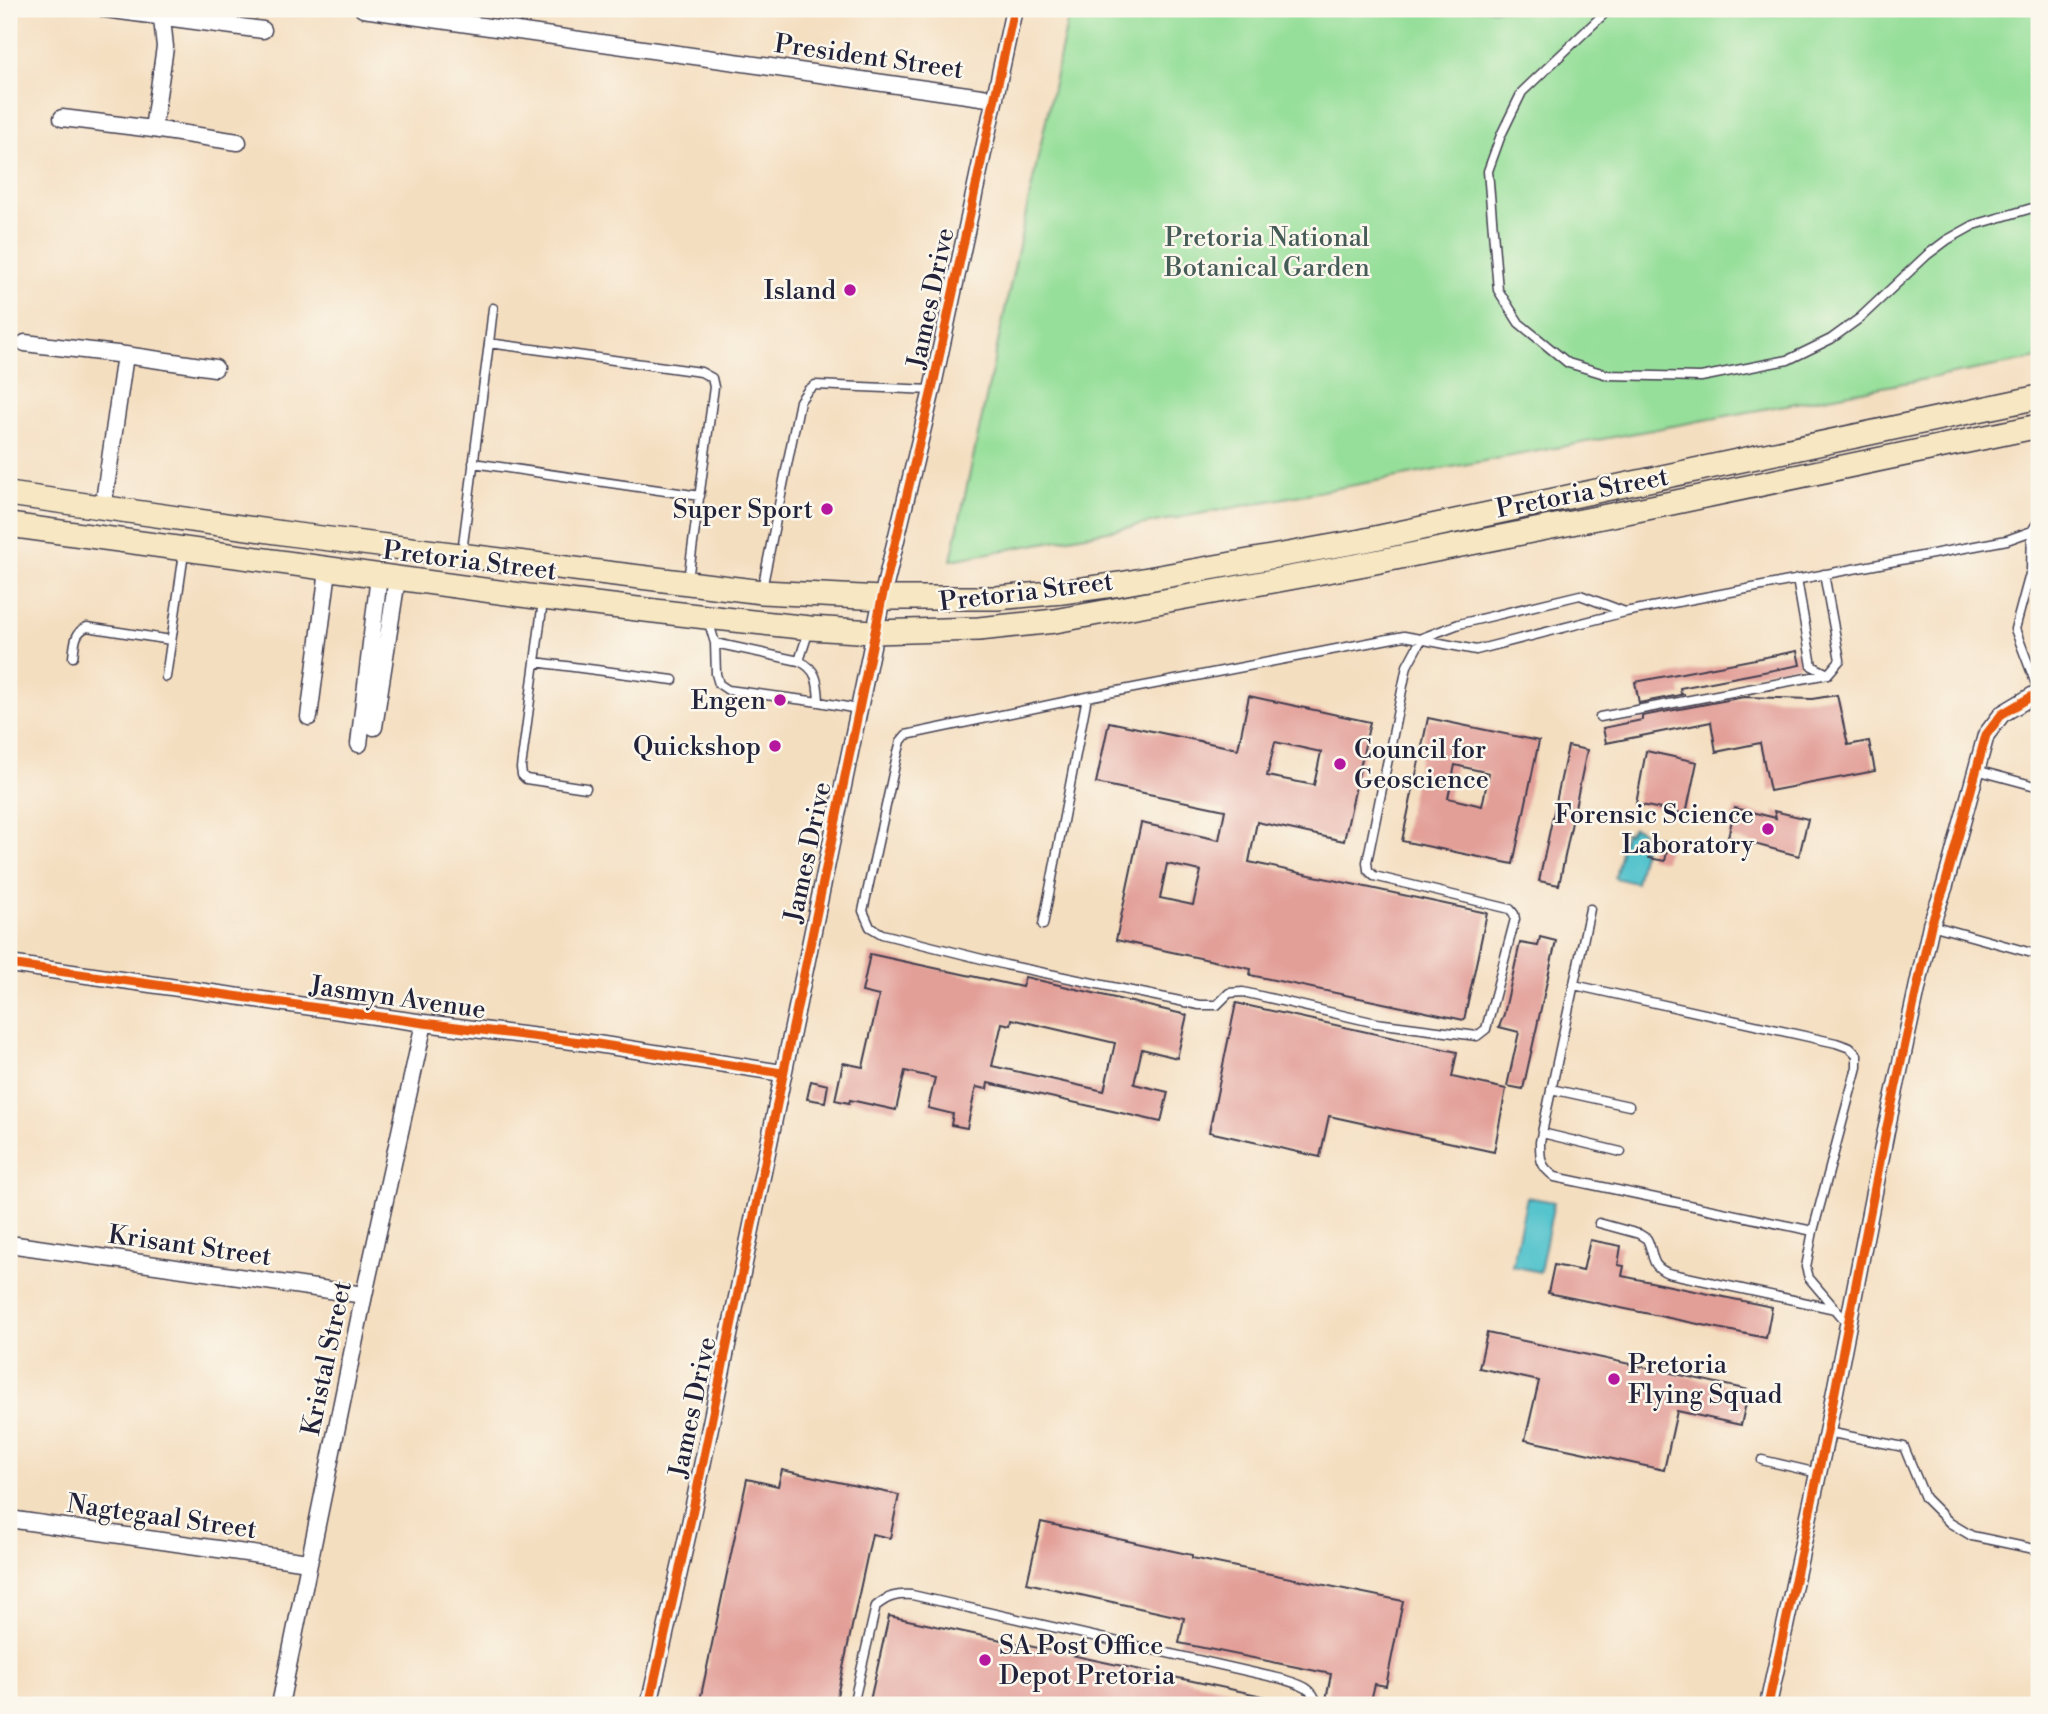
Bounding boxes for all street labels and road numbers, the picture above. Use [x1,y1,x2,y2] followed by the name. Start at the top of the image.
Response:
[772,28,965,86] street label: President Street
[900,225,961,372] street label: James Drive
[1493,461,1671,525] street label: Pretoria Street
[381,534,559,588] street label: Pretoria Street
[937,565,1115,619] street label: Pretoria Street
[777,779,838,926] street label: James Drive
[307,970,488,1026] street label: Jasmyn Avenue
[106,1219,274,1273] street label: Krisant Street
[295,1278,359,1438] street label: Kristal Street
[662,1334,723,1481] street label: James Drive
[65,1488,259,1546] street label: Nagtegaal Street

